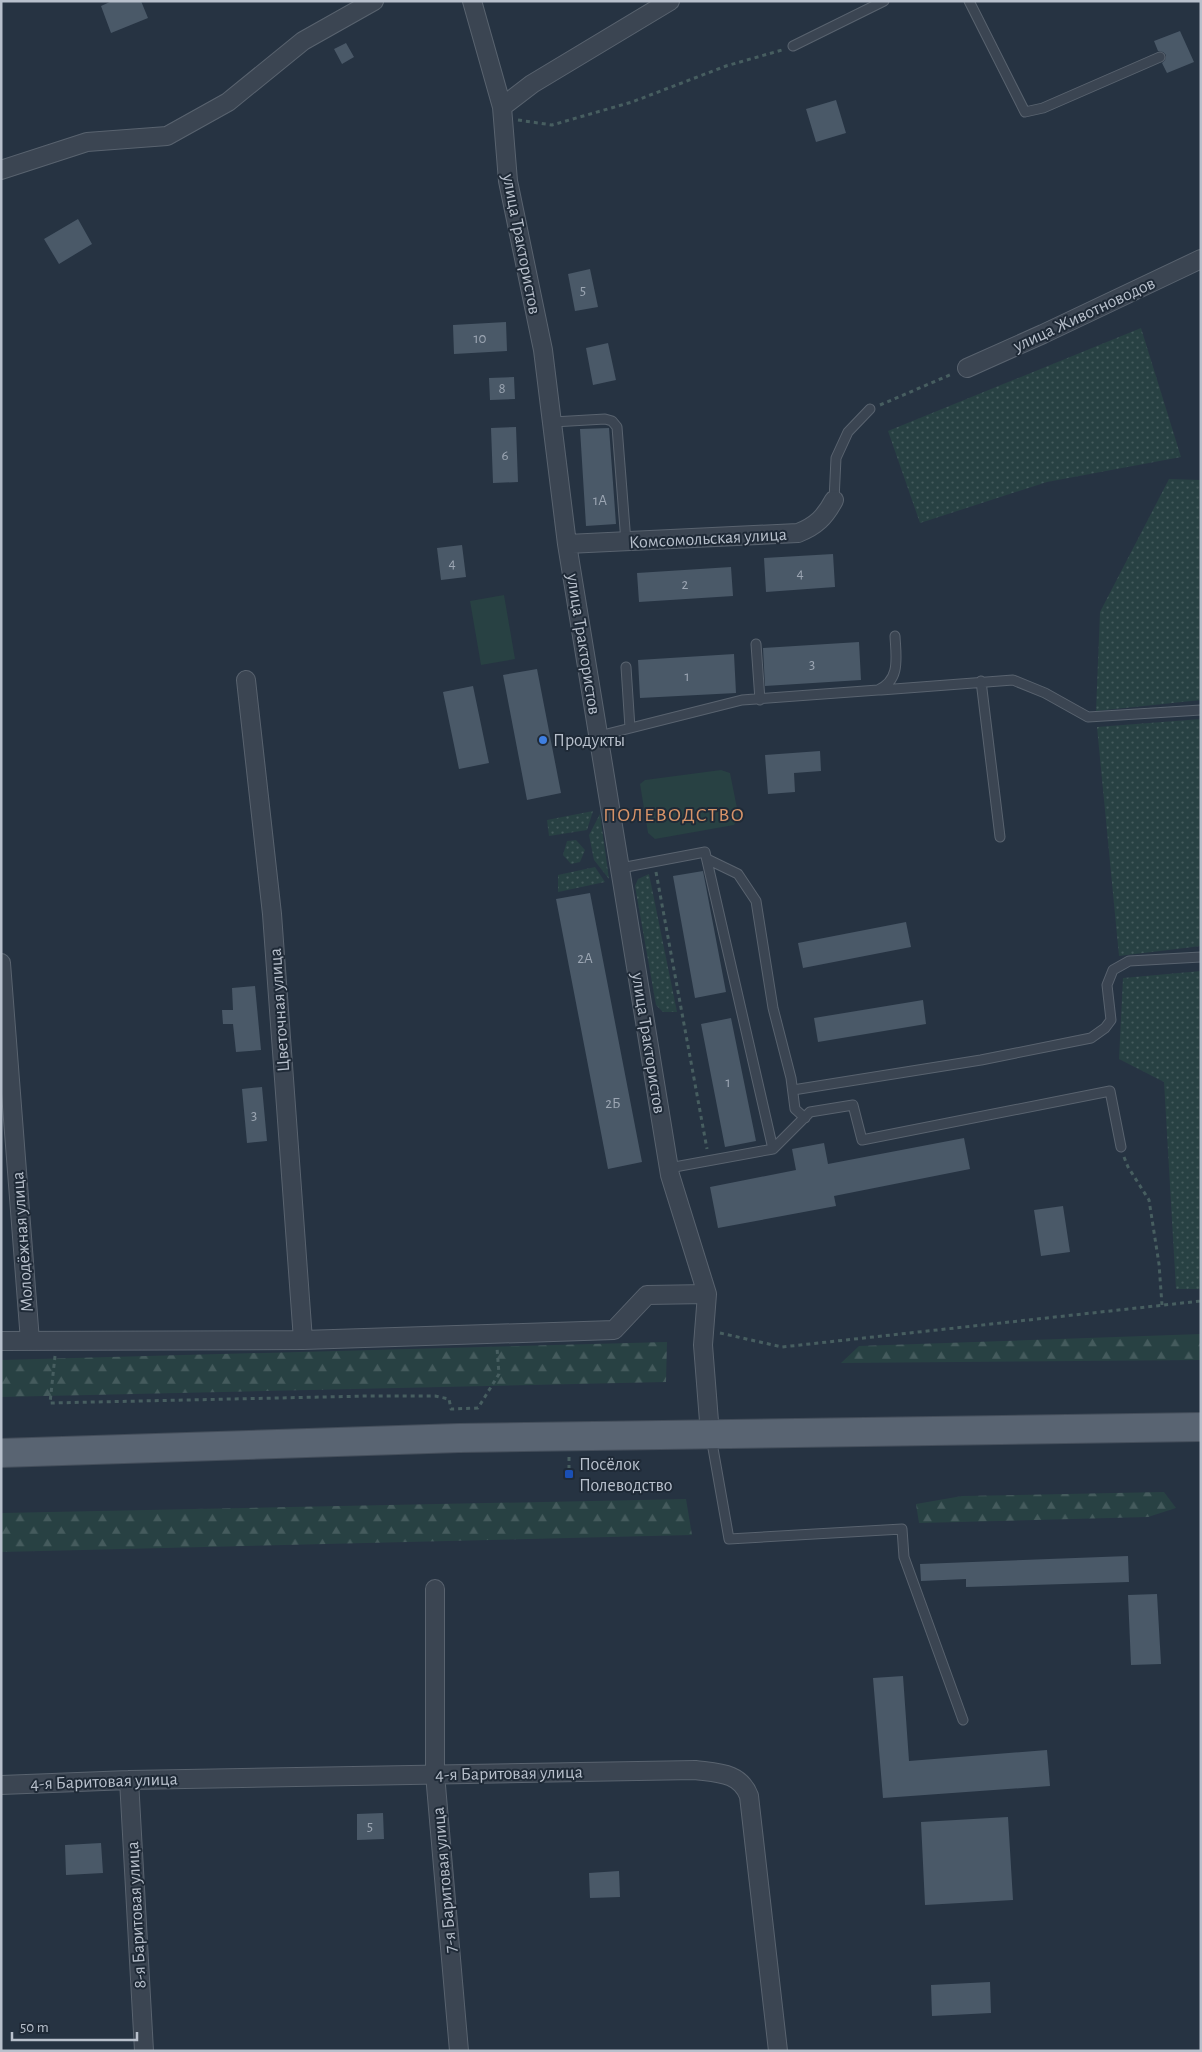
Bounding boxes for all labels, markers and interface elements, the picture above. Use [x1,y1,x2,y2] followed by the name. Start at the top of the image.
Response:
[498,172,543,316] street label: улица Трактористов
[1010,274,1158,356] street label: улица Животноводов
[580,283,586,298] house number: 5
[473,331,487,346] house number: 10
[498,381,506,396] house number: 8
[501,448,509,463] house number: 6
[593,493,607,508] house number: 1А
[629,526,788,552] street label: Комсомольская улица
[448,556,456,571] house number: 4
[796,566,804,581] house number: 4
[563,571,603,716] street label: улица Трактористов
[682,577,689,592] house number: 2
[809,657,815,672] house number: 3
[684,669,690,684] house number: 1
[553,732,625,750] place label: Продукты
[537,734,549,746] marker: Продукты
[603,805,745,825] district label: ПОЛЕВОДСТВО
[267,947,293,1072] street label: Цветочная улица
[577,951,593,966] house number: 2А
[628,970,668,1115] street label: улица Трактористов
[725,1075,731,1090] house number: 1
[605,1096,621,1111] house number: 2Б
[251,1108,257,1123] house number: 3
[9,1171,37,1313] street label: Молодёжная улица
[579,1456,673,1495] place label: Посёлок Полеводство
[563,1468,575,1480] marker: Посёлок Полеводство
[435,1764,583,1784] street label: 4-я Баритовая улица
[30,1770,178,1794] street label: 4-я Баритовая улица
[430,1806,460,1954] street label: 7-я Баритовая улица
[367,1819,373,1834] house number: 5
[124,1841,150,1989] street label: 8-я Баритовая улица
[12,2010,138,2042] scale bar
[20,2020,49,2035] text: 50 m

